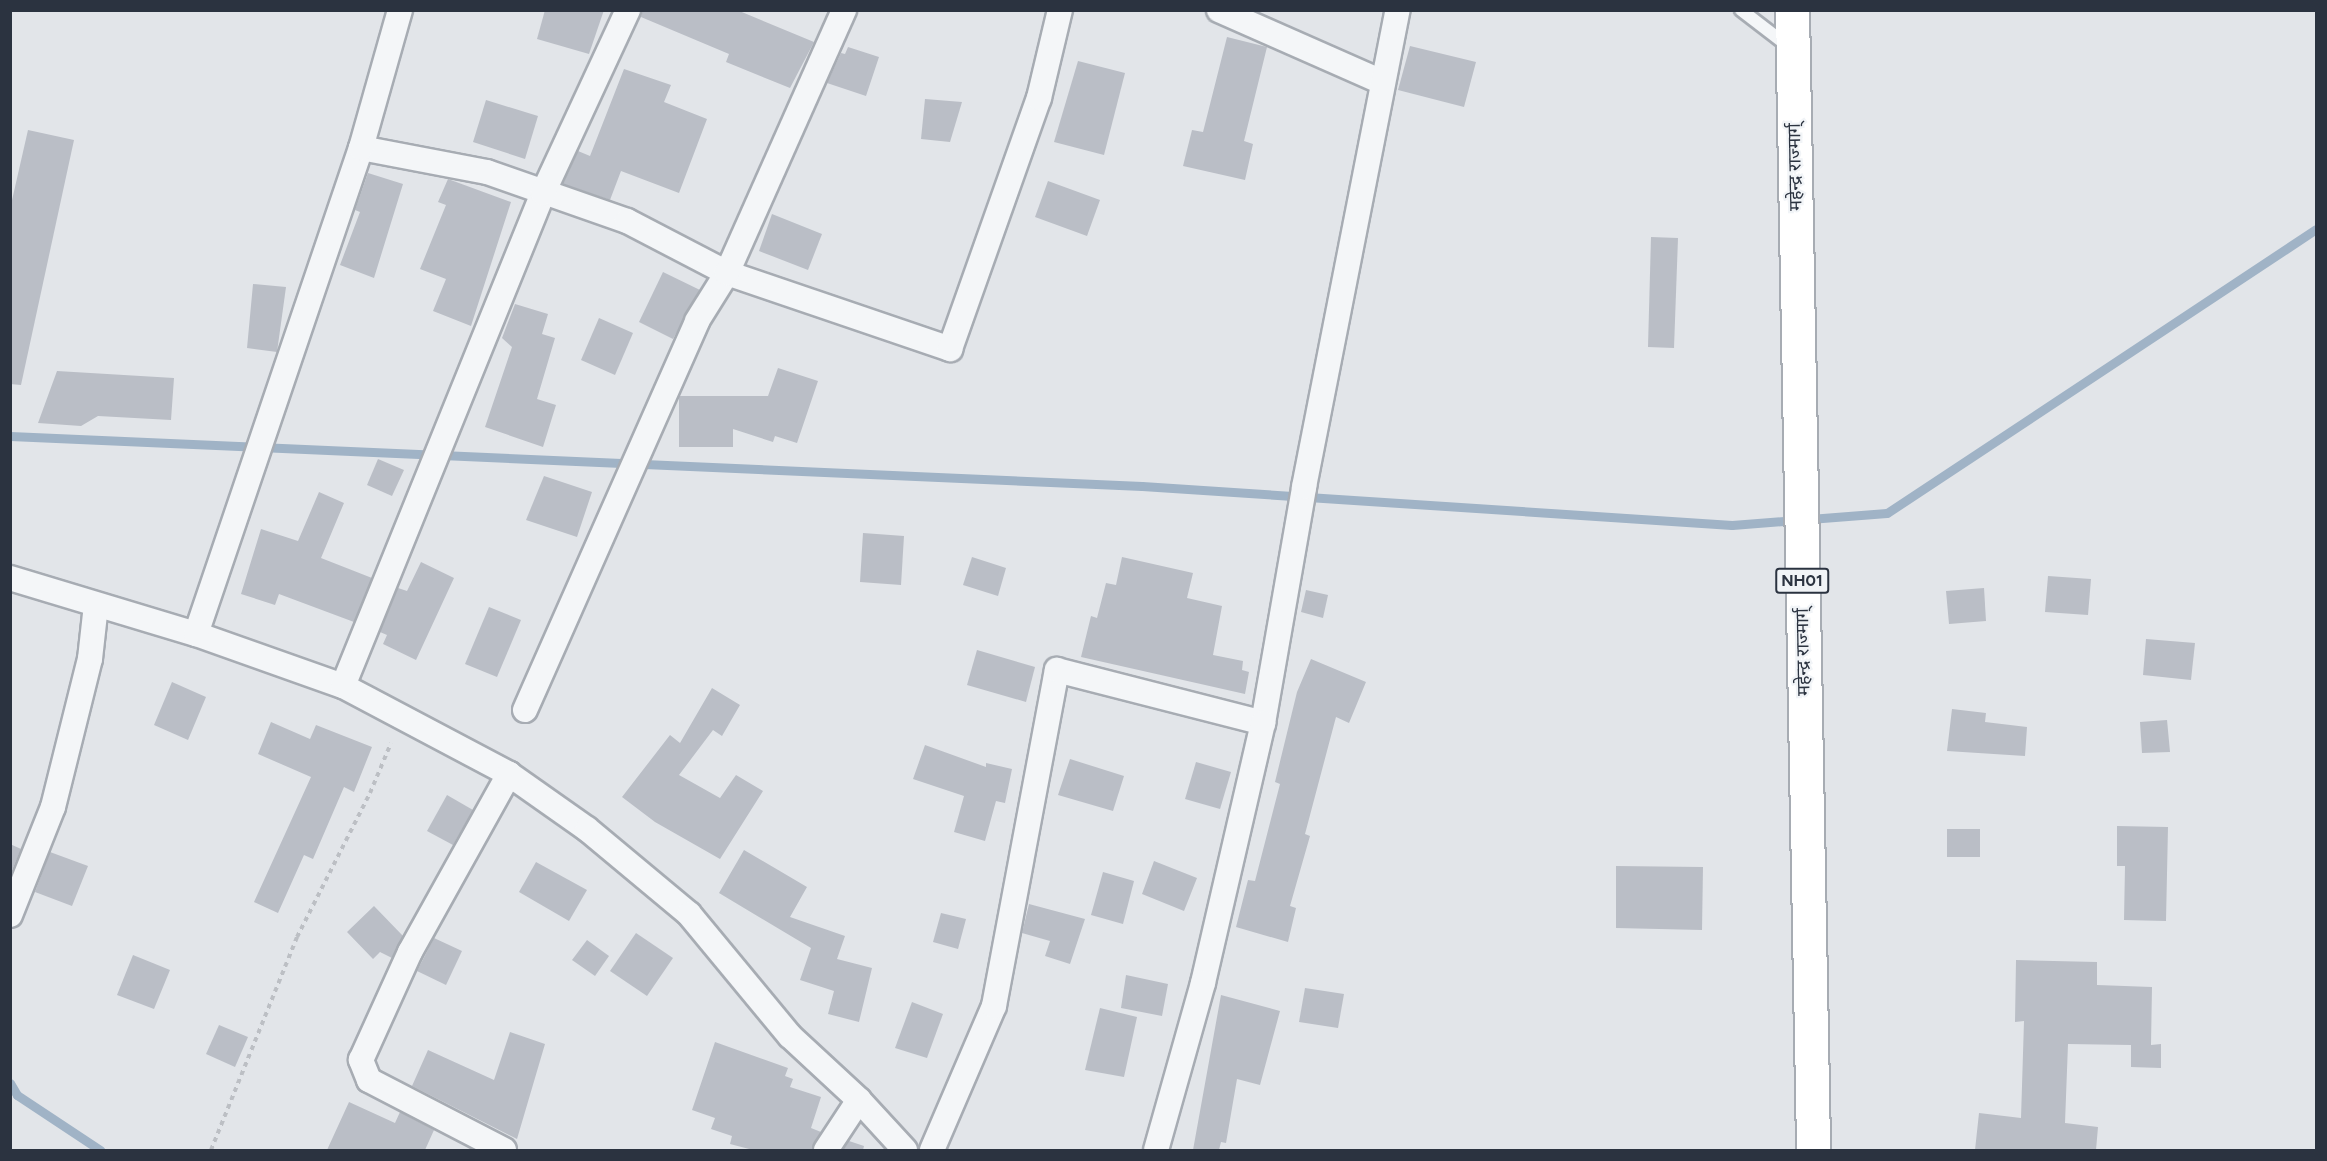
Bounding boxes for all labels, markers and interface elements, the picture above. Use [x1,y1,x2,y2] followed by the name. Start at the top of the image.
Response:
[1783,123,1807,211] street label: महेन्द्र राज्मार्ग्
[1775,568,1829,594] road number: NH01
[1791,608,1815,696] street label: महेन्द्र राज्मार्ग्

